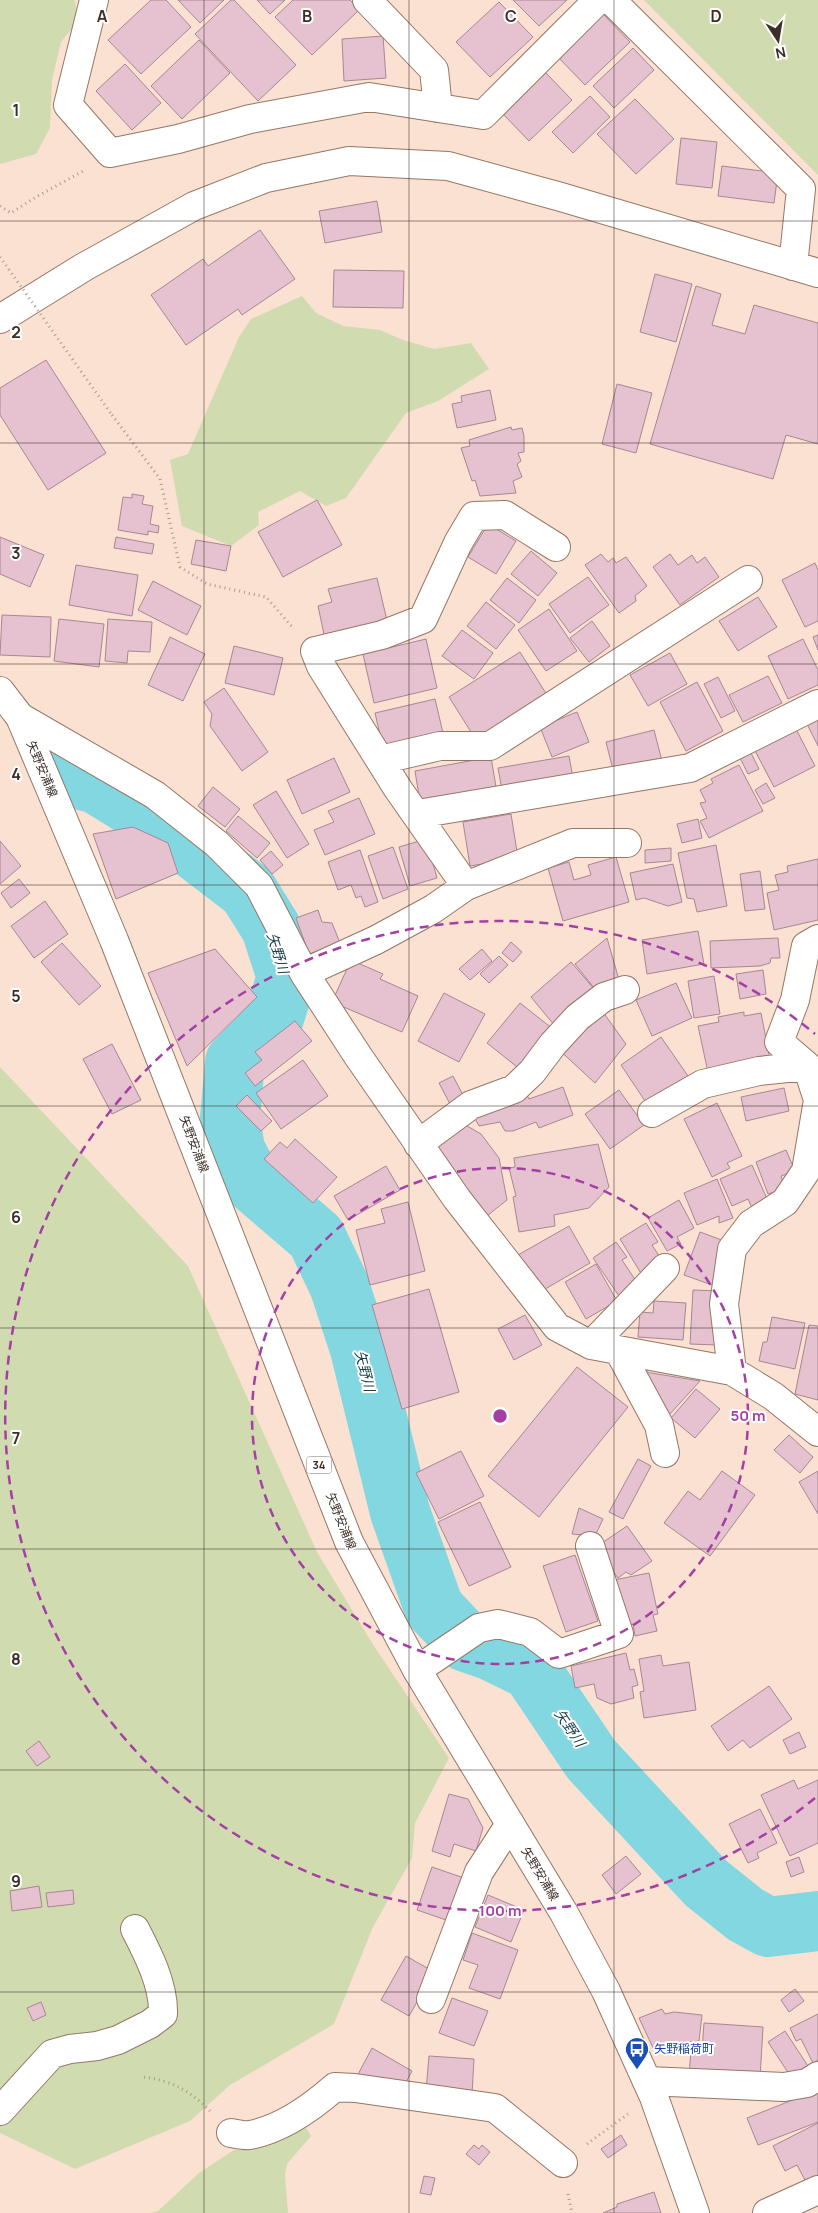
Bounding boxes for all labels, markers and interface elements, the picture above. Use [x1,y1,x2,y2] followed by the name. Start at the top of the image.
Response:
[97,5,108,27] text: A
[302,5,312,27] text: B
[505,5,517,27] text: C
[710,5,722,27] text: D
[753,15,803,65] north arrow
[774,43,788,64] text: N
[12,99,20,121] text: 1
[11,321,21,343] text: 2
[11,542,21,564] text: 3
[23,738,62,800] street label: 矢野安浦線
[11,763,21,785] text: 4
[263,930,294,978] water label: 矢野川
[11,985,21,1007] text: 5
[176,1113,213,1175] street label: 矢野安浦線
[11,1206,21,1228] text: 6
[351,1348,380,1395] water label: 矢野川
[730,1405,766,1426] text: 50 m
[491,1407,509,1425] centre of rings
[12,1427,20,1449] text: 7
[306,1456,332,1474] road number: 34
[322,1490,361,1552] street label: 矢野安浦線
[11,1648,21,1670] text: 8
[551,1705,591,1752] water label: 矢野川
[518,1844,563,1904] street label: 矢野安浦線
[11,1870,21,1892] text: 9
[479,1900,521,1921] text: 100 m
[624,2036,650,2070] bus stop icon: 矢野稲荷町
[654,2040,714,2057] place label: 矢野稲荷町

